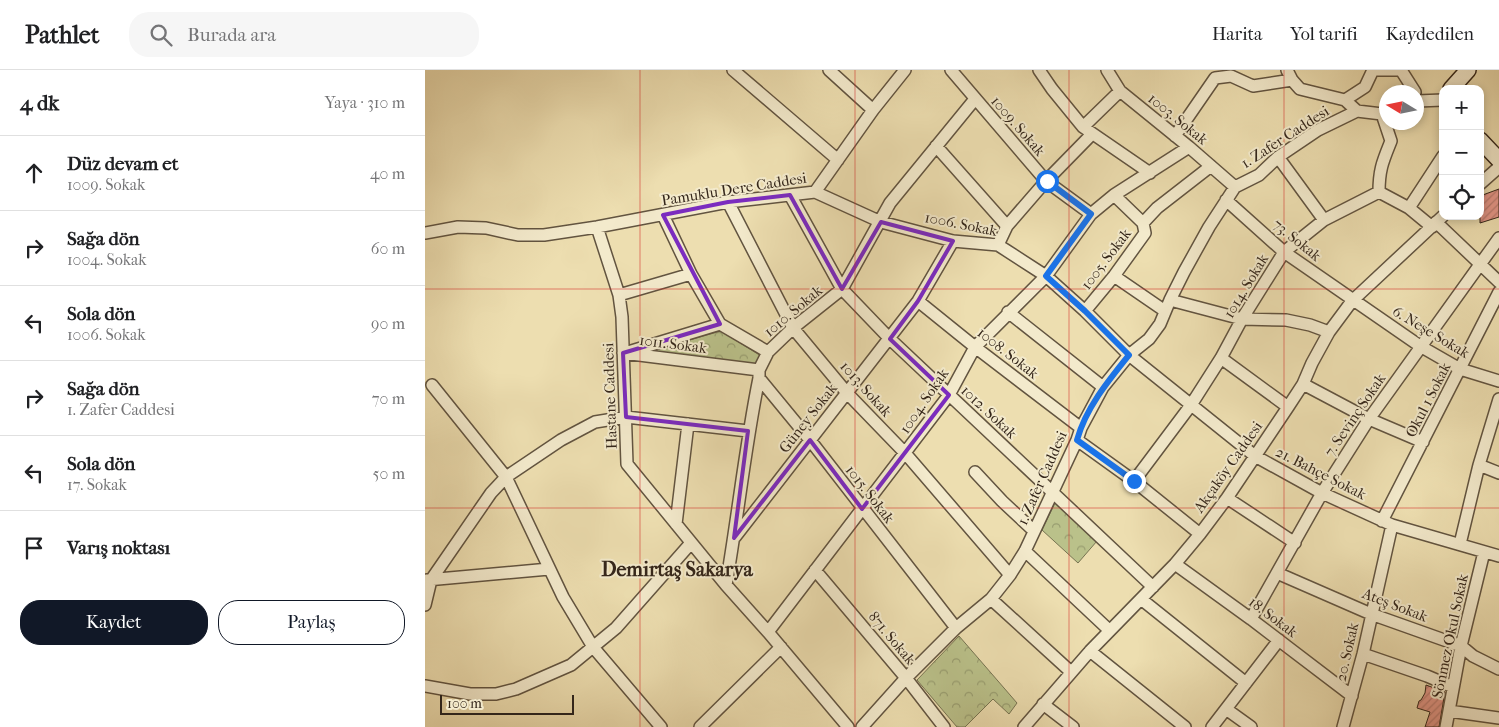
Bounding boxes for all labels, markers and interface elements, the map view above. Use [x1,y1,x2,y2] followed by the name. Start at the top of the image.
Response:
[129,12,479,57] search box
[25,21,99,49] text: Pathlet
[147,21,175,49] icon: search
[187,24,276,46] text: Burada ara
[1212,24,1262,45] text: Harita
[1290,24,1358,45] text: Yol tarifi
[1386,24,1474,45] text: Kaydedilen
[1379,85,1424,130] north arrow
[1439,85,1484,220] map controls
[1439,85,1484,130] button: +
[1144,89,1212,149] street label: 1003. Sokak
[20,91,59,115] text: 4 dk
[987,92,1049,160] street label: 1009. Sokak
[325,93,405,112] text: Yaya · 310 m
[1238,102,1333,172] street label: 1. Zafer Caddesi
[1439,130,1484,175] button: −
[67,153,178,175] text: Düz devam et
[20,159,48,187] icon: ahead
[370,164,405,183] text: 40 m
[660,169,808,209] street label: Pamuklu Dere Caddesi
[1036,170,1059,193] route start
[67,175,145,194] text: 1009. Sokak
[1439,175,1484,220] button: locate
[923,208,999,240] street label: 1006. Sokak
[1269,215,1325,265] street label: 73. Sokak
[1077,225,1135,293] street label: 1005. Sokak
[67,228,140,250] text: Sağa dön
[20,234,48,262] icon: right
[371,239,405,258] text: 60 m
[67,250,147,269] text: 1004. Sokak
[1220,250,1272,321] street label: 1014. Sokak
[760,281,826,341] street label: 1010. Sokak
[1389,302,1473,362] street label: 6. Neşe Sokak
[67,303,135,325] text: Sola dön
[20,309,48,337] icon: left
[371,314,405,333] text: 90 m
[974,323,1043,383] street label: 1008. Sokak
[67,325,146,344] text: 1006. Sokak
[638,331,708,357] street label: 1011. Sokak
[599,342,621,450] street label: Hastane Caddesi
[836,357,896,421] street label: 1013. Sokak
[1401,359,1455,440] street label: Okul 1 Sokak
[896,365,952,437] street label: 1004. Sokak
[1321,370,1389,460] street label: 7. Sevinç Sokak
[67,378,140,400] text: Sağa dön
[775,379,841,457] street label: Güney Sokak
[957,381,1021,443] street label: 1012. Sokak
[20,384,48,412] icon: right
[372,389,405,408] text: 70 m
[67,400,175,419] text: 1. Zafer Caddesi
[1189,417,1266,517] street label: Akçaköy Caddesi
[1013,428,1071,528] street label: 1. Zafer Caddesi
[1273,442,1369,504] street label: 21. Bahçe Sokak
[67,453,135,475] text: Sola dön
[20,459,48,487] icon: left
[842,461,898,527] street label: 1015. Sokak
[373,464,405,483] text: 50 m
[1123,470,1146,493] route end
[67,475,127,494] text: 17. Sokak
[20,534,48,562] icon: arrive
[67,537,170,559] text: Varış noktası
[601,558,754,582] district label: Demirtaş Sakarya
[1428,572,1472,700] street label: Sönmez Okul Sokak
[1359,584,1431,626] street label: Ateş Sokak
[1245,593,1301,641] street label: 18. Sokak
[20,600,208,645] button: Kaydet
[218,600,405,645] button: Paylaş
[865,608,920,668] street label: 871. Sokak
[1332,621,1363,683] street label: 20. Sokak
[440,692,574,715] scale bar
[447,695,482,712] text: 100 m

